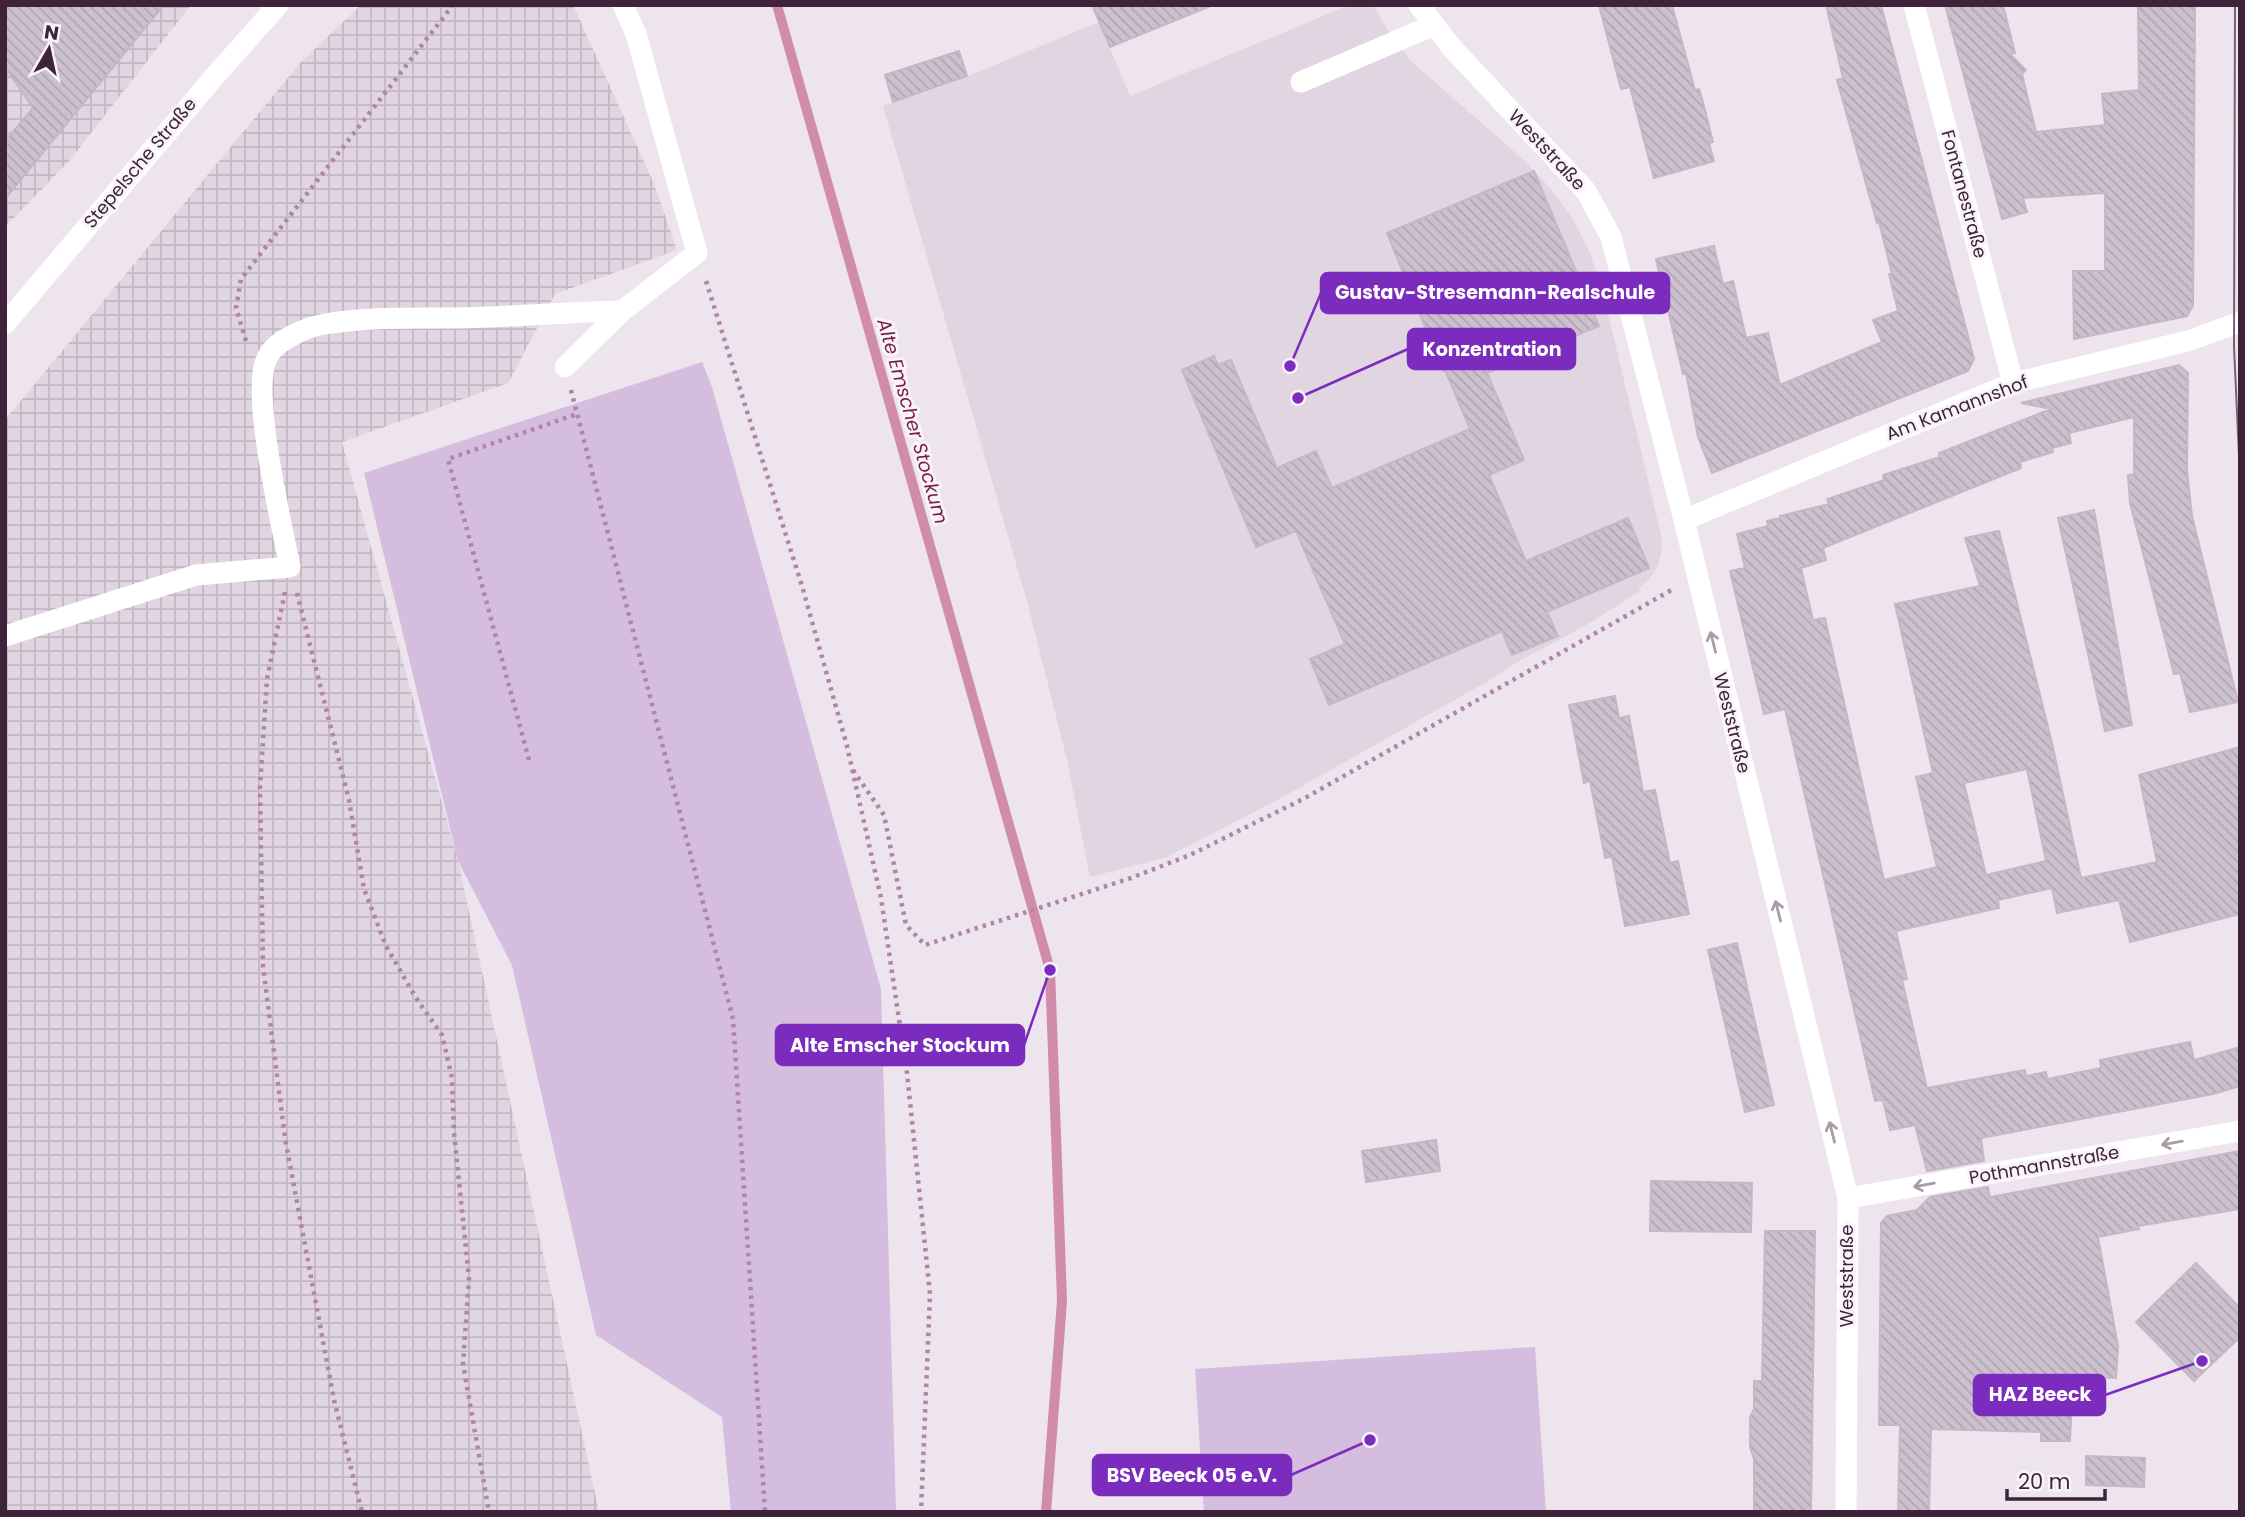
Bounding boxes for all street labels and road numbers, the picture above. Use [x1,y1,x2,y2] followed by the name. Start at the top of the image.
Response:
[78,92,202,233] street label: Stepelsche Straße
[1503,103,1592,196] street label: Weststraße
[1935,127,1994,261] street label: Fontanestraße
[1882,369,2032,446] street label: Am Kamannshof
[1708,670,1757,776] street label: Weststraße
[1967,1139,2121,1190] street label: Pothmannstraße
[1834,1225,1859,1327] street label: Weststraße

